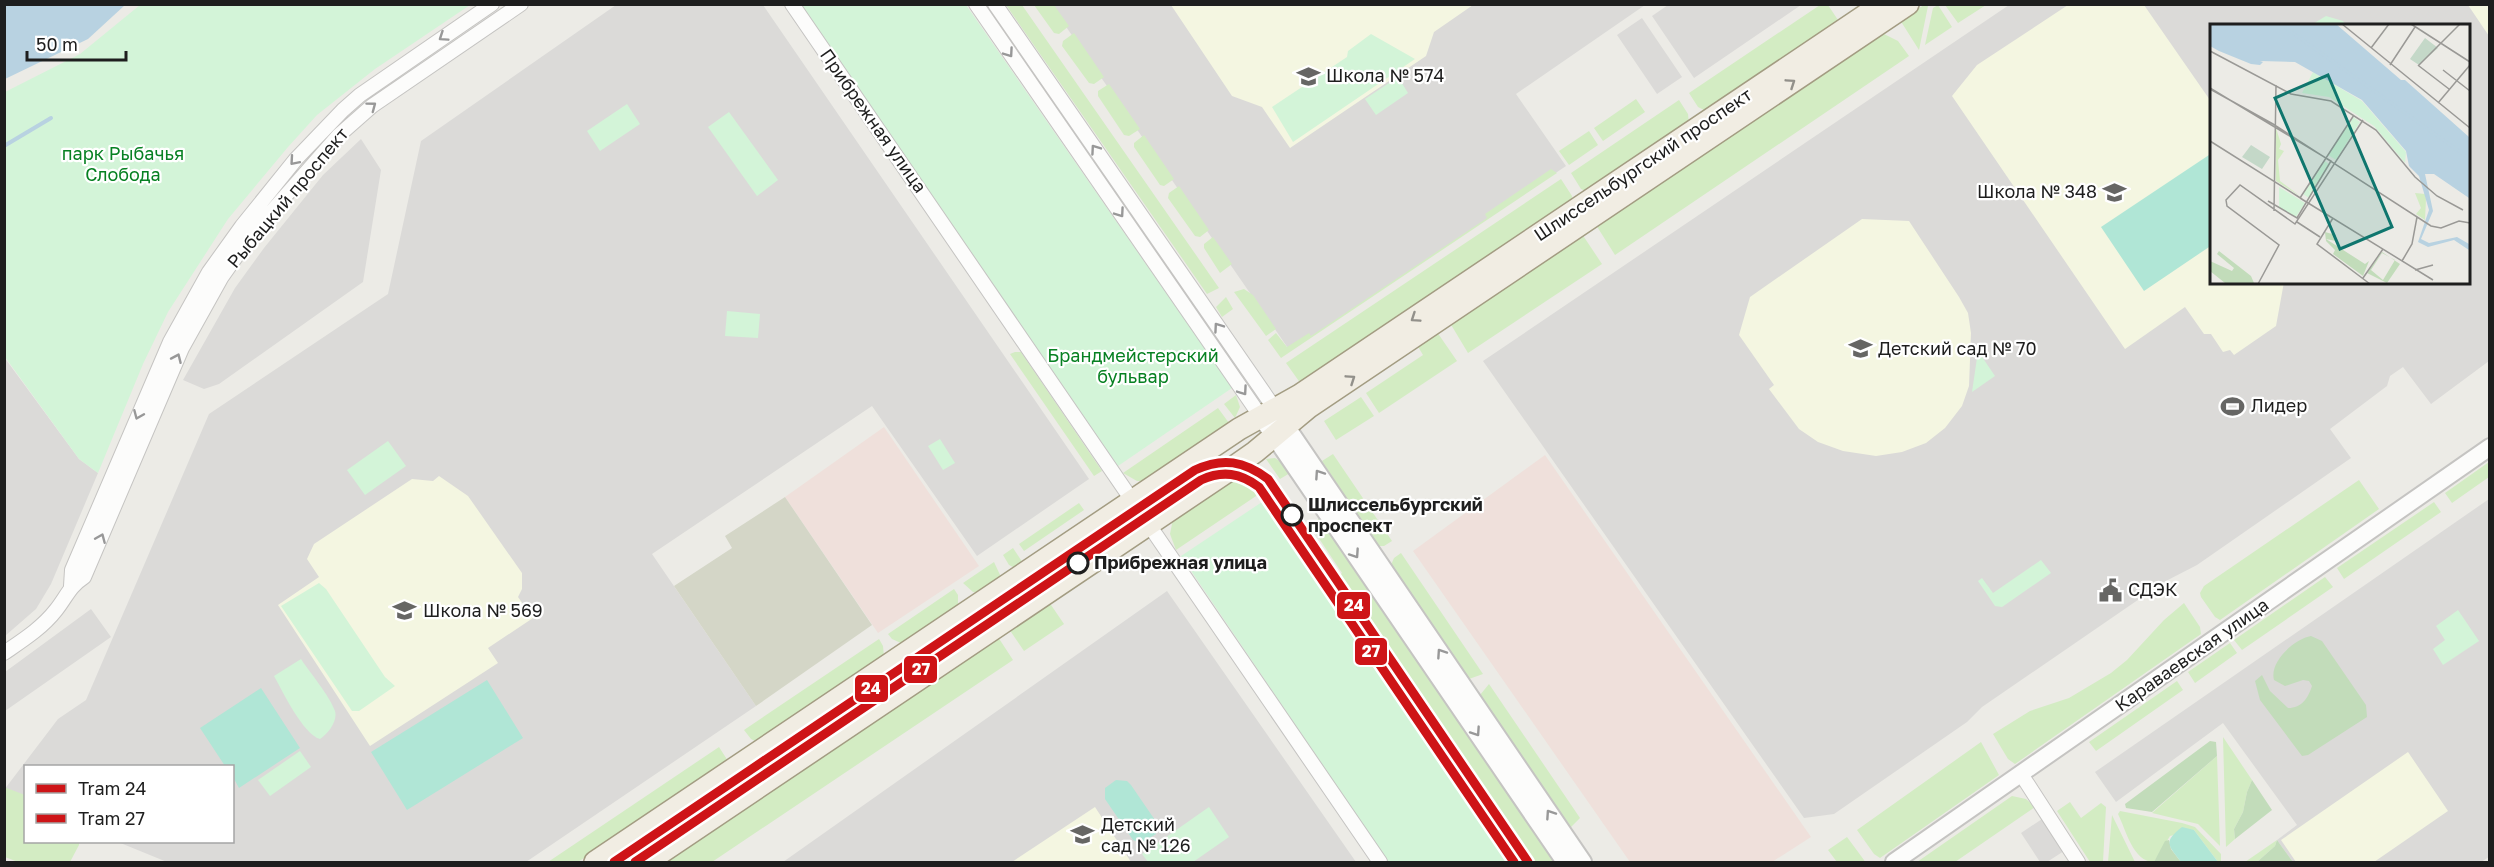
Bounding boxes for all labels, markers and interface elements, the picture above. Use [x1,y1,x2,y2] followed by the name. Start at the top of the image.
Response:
[27,24,126,62] scale bar
[2210,24,2470,284] inset map
[439,30,450,41] one-way arrow
[36,33,78,55] text: 50 m
[816,44,932,197] street label: Прибрежная улица
[1002,46,1013,57] one-way arrow
[1295,63,1321,89] school or university icon: Школа № 574
[1326,64,1444,86] place label: Школа № 574
[1785,79,1796,90] one-way arrow
[1529,83,1756,245] street label: Шлиссельбургский проспект
[366,102,377,113] one-way arrow
[222,122,353,272] street label: Рыбацкий проспект
[62,142,184,185] park label: парк Рыбачья Слобода
[1091,145,1102,156] one-way arrow
[290,154,301,165] one-way arrow
[2102,179,2128,205] school or university icon: Школа № 348
[1977,180,2097,202] place label: Школа № 348
[1113,206,1124,217] one-way arrow
[1410,311,1421,322] one-way arrow
[1214,322,1225,333] one-way arrow
[1847,336,1873,362] school or university icon: Детский сад № 70
[1878,337,2037,359] place label: Детский сад № 70
[1047,344,1219,387] park label: Брандмейстерский бульвар
[170,354,182,365] one-way arrow
[1344,376,1355,387] one-way arrow
[1236,384,1247,395] one-way arrow
[2220,393,2246,419] sports icon: Лидер
[2251,394,2307,416] place label: Лидер
[133,409,145,420] one-way arrow
[1316,470,1327,481] one-way arrow
[1308,493,1483,536] place label: Шлиссельбургский проспект
[1281,504,1303,526] marker: Шлиссельбургский проспект
[94,533,106,544] one-way arrow
[1348,547,1359,558] one-way arrow
[1094,551,1267,573] place label: Прибрежная улица
[1067,552,1089,574] marker: Прибрежная улица
[2097,577,2123,603] public building icon: СДЭК
[2128,578,2178,600] place label: СДЭК
[1336,591,1371,620] line badge: 24
[2110,593,2272,716] street label: Караваевская улица
[1344,595,1364,615] text: 24
[392,598,418,624] school or university icon: Школа № 569
[423,599,543,621] place label: Школа № 569
[1354,637,1388,666] line badge: 27
[1362,641,1381,661] text: 27
[1436,649,1448,659] one-way arrow
[903,655,938,684] line badge: 27
[912,659,931,679] text: 27
[854,674,889,703] line badge: 24
[861,678,881,698] text: 24
[1469,726,1480,737] one-way arrow
[24,765,234,843] legend
[78,777,146,799] text: Tram 24
[78,807,145,829] text: Tram 27
[1546,810,1557,821] one-way arrow
[1101,813,1191,856] place label: Детский сад № 126
[1070,822,1096,848] school or university icon: Детский сад № 126

